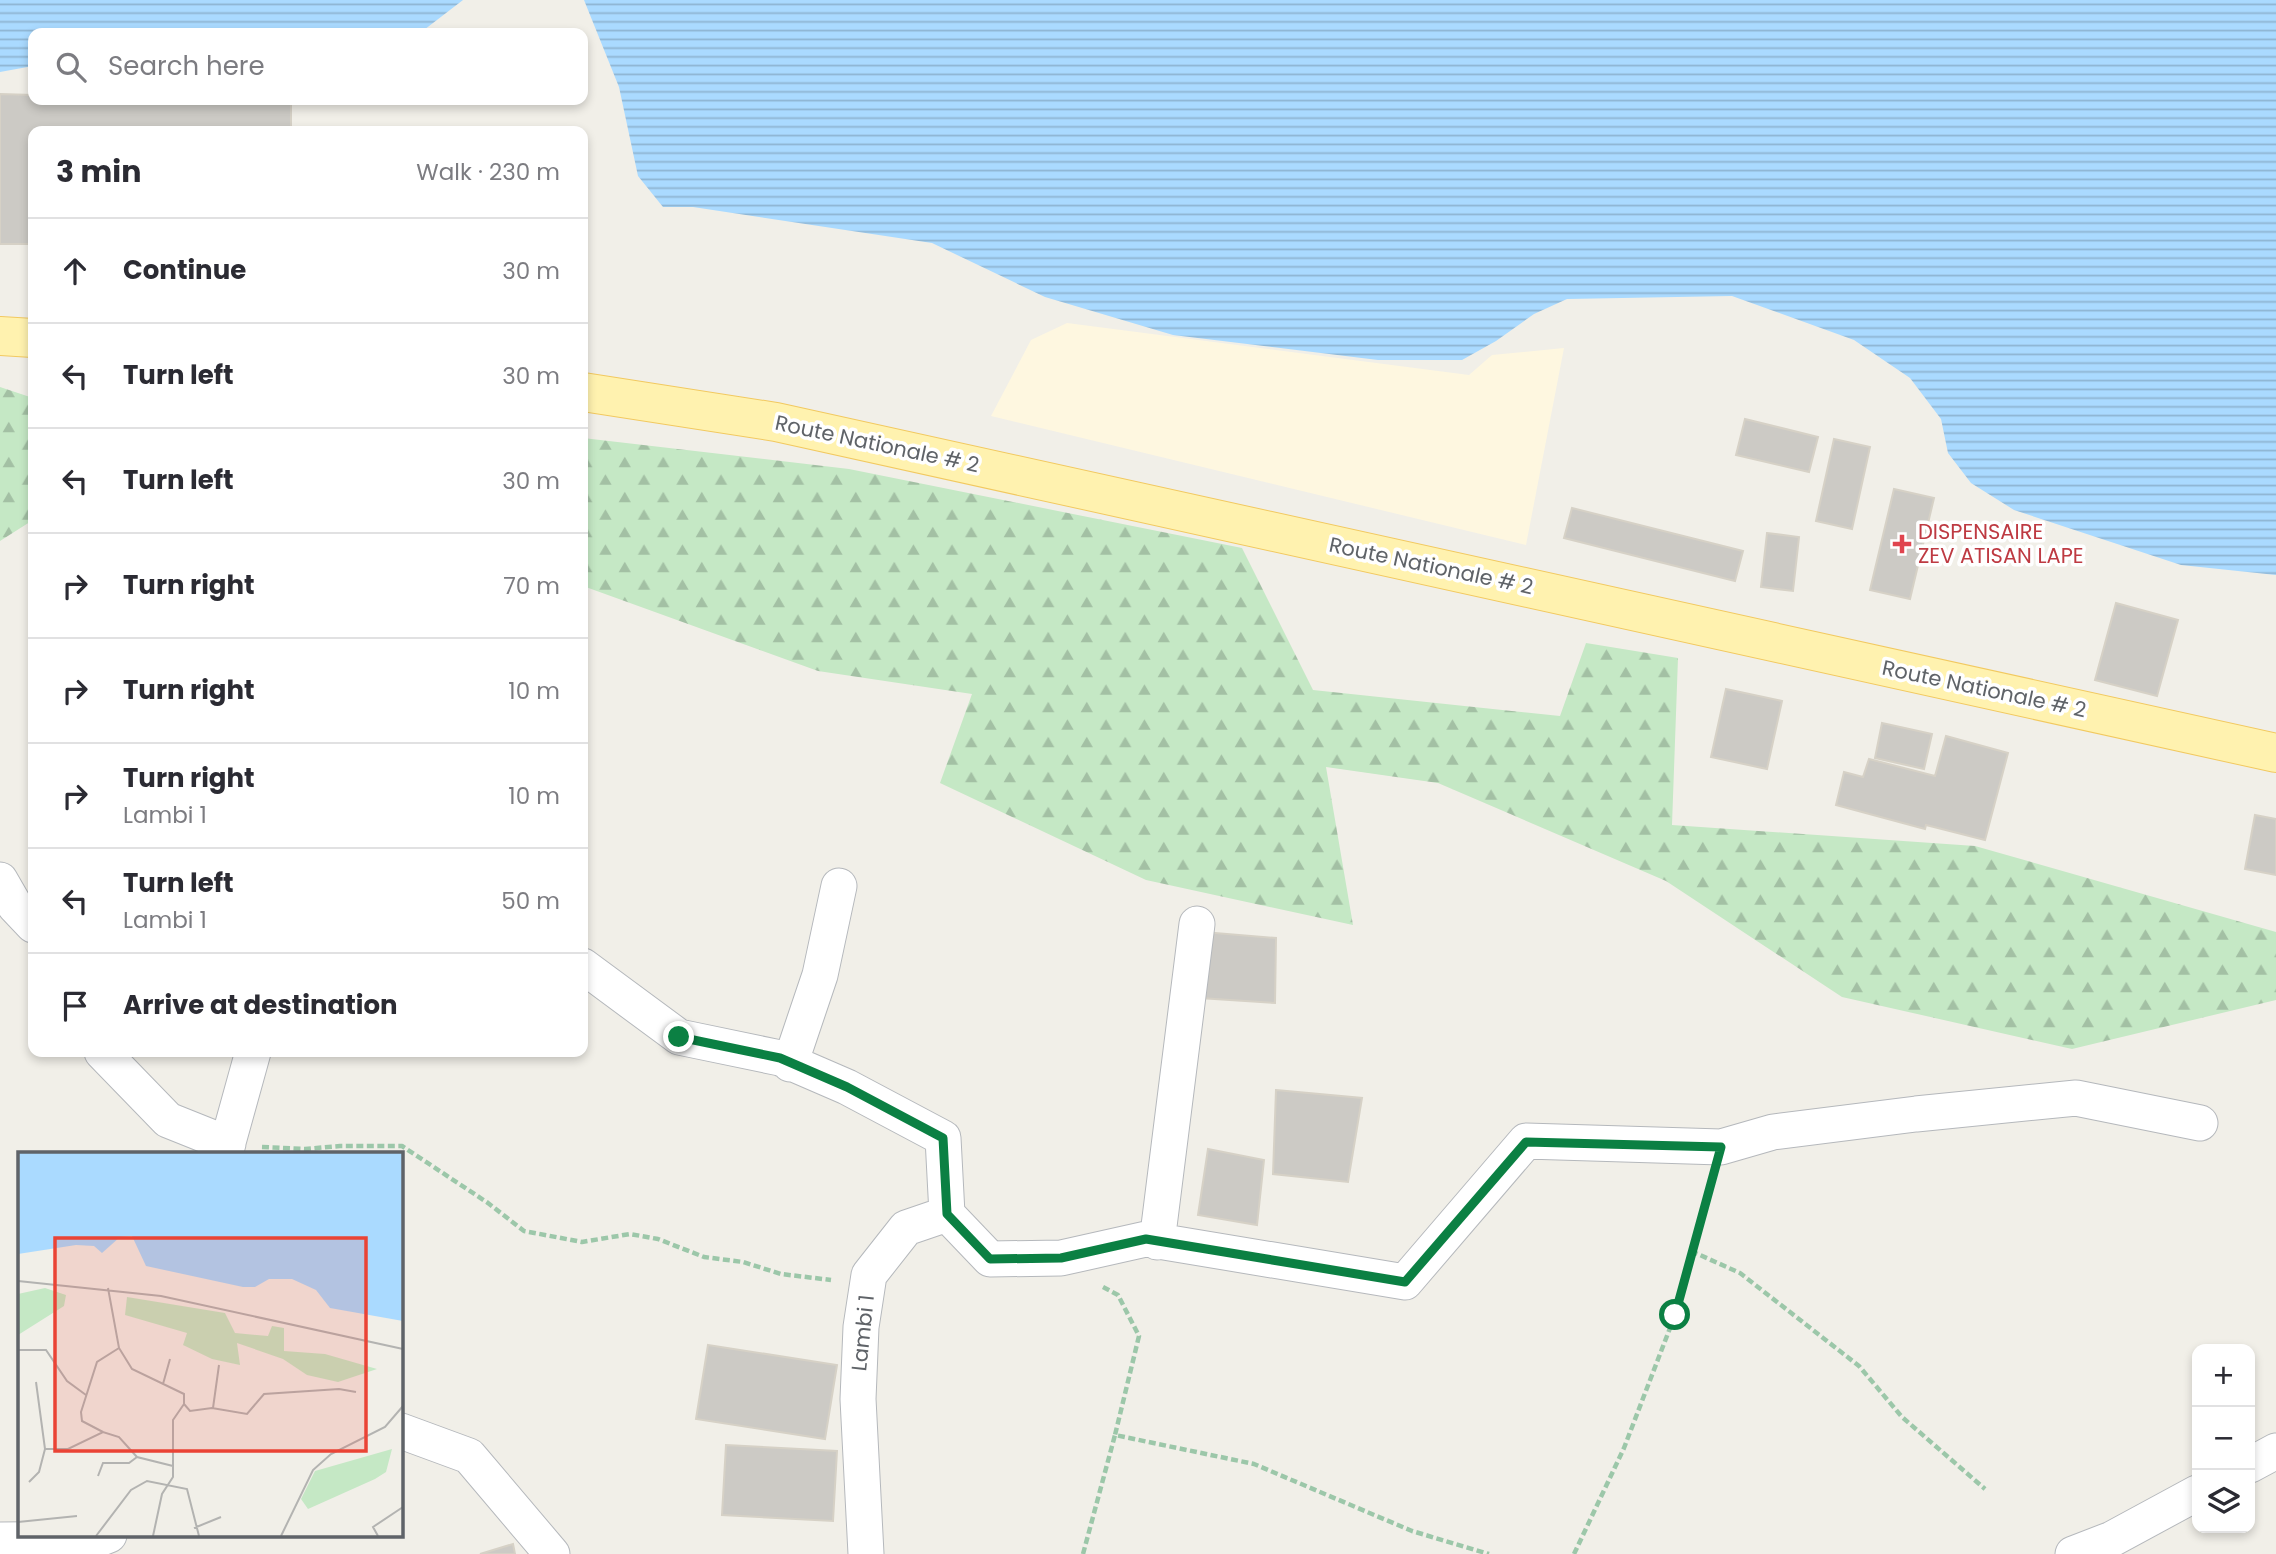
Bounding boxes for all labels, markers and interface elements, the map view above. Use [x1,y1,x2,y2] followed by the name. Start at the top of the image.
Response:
[28,28,588,105] search box
[52,48,90,86] icon: search
[108,48,265,84] text: Search here
[56,150,141,193] text: 3 min
[416,156,560,188] text: Walk · 230 m
[56,252,94,290] icon: ahead
[123,252,246,288] text: Continue
[502,255,560,287] text: 30 m
[56,357,94,395] icon: left
[123,357,234,393] text: Turn left
[502,360,560,392] text: 30 m
[772,408,982,479] street label: Route Nationale # 2
[56,462,94,500] icon: left
[123,462,234,498] text: Turn left
[502,465,560,497] text: 30 m
[1918,517,2084,570] place label: DISPENSAIRE ZEV ATISAN LAPE
[1326,530,1536,601] street label: Route Nationale # 2
[1892,534,1912,554] marker: DISPENSAIRE ZEV ATISAN LAPE
[56,567,94,605] icon: right
[123,567,255,603] text: Turn right
[503,570,560,602] text: 70 m
[1879,653,2089,724] street label: Route Nationale # 2
[56,672,94,710] icon: right
[123,672,255,708] text: Turn right
[508,675,560,707] text: 10 m
[123,760,255,796] text: Turn right
[56,777,94,815] icon: right
[508,780,560,812] text: 10 m
[123,799,207,831] text: Lambi 1
[123,865,234,901] text: Turn left
[56,882,94,920] icon: left
[501,885,560,917] text: 50 m
[123,904,207,936] text: Lambi 1
[56,987,94,1025] icon: arrive
[123,987,398,1023] text: Arrive at destination
[663,1021,694,1052] route end
[18,1152,402,1536] inset map
[844,1293,881,1373] street label: Lambi 1
[1659,1299,1690,1330] route start
[2192,1344,2255,1533] map controls
[2192,1344,2255,1407] button: +
[2192,1407,2255,1470] button: −
[2192,1470,2255,1533] button: layers

